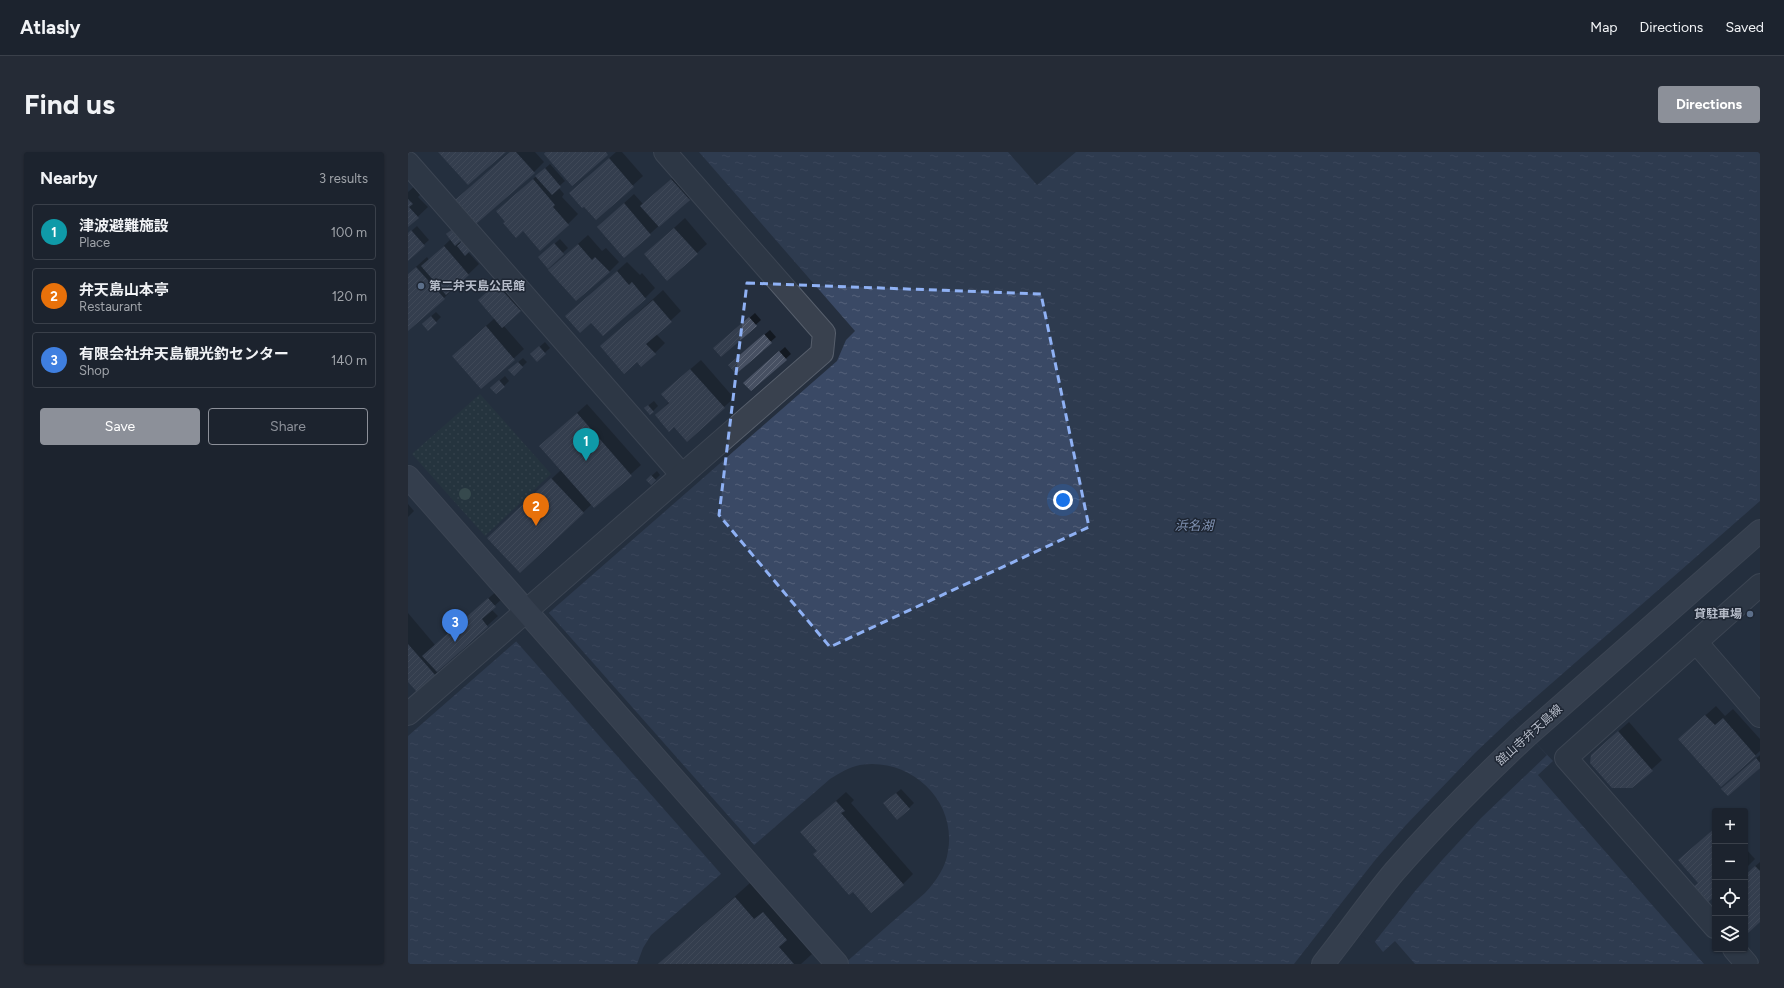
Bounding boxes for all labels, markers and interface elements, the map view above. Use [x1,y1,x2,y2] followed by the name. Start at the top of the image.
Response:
[20,16,80,39] text: Atlasly
[1590,19,1618,36] text: Map
[1640,19,1703,36] text: Directions
[1725,19,1764,36] text: Saved
[1658,86,1760,123] button: Directions
[24,87,115,121] text: Find us
[40,168,98,188] text: Nearby
[319,171,368,186] text: 3 results
[79,217,169,235] text: 津波避難施設
[51,225,57,240] text: 1
[331,225,367,240] text: 100 m
[79,235,110,250] text: Place
[429,279,525,293] place label: 第二弁天島公民館
[79,281,169,299] text: 弁天島山本亭
[416,281,426,291] marker: 第二弁天島公民館
[50,289,58,304] text: 2
[332,289,367,304] text: 120 m
[79,299,142,314] text: Restaurant
[79,345,289,363] text: 有限会社弁天島観光釣センター
[50,353,58,368] text: 3
[331,353,367,368] text: 140 m
[79,363,109,378] text: Shop
[40,408,200,445] button: Save
[208,408,368,445] button: Share
[573,428,599,461] pin: 1
[1053,490,1073,510] your location
[523,493,549,526] pin: 2
[1174,518,1215,533] water label: 浜名湖
[1694,607,1742,621] place label: 貸駐車場
[442,609,468,642] pin: 3
[1745,609,1755,619] marker: 貸駐車場
[1493,702,1565,768] street label: 舘山寺弁天島線
[1712,808,1748,952] map controls
[1712,808,1748,844] button: +
[1712,844,1748,880] button: −
[1712,880,1748,916] button: locate
[1712,916,1748,952] button: layers

